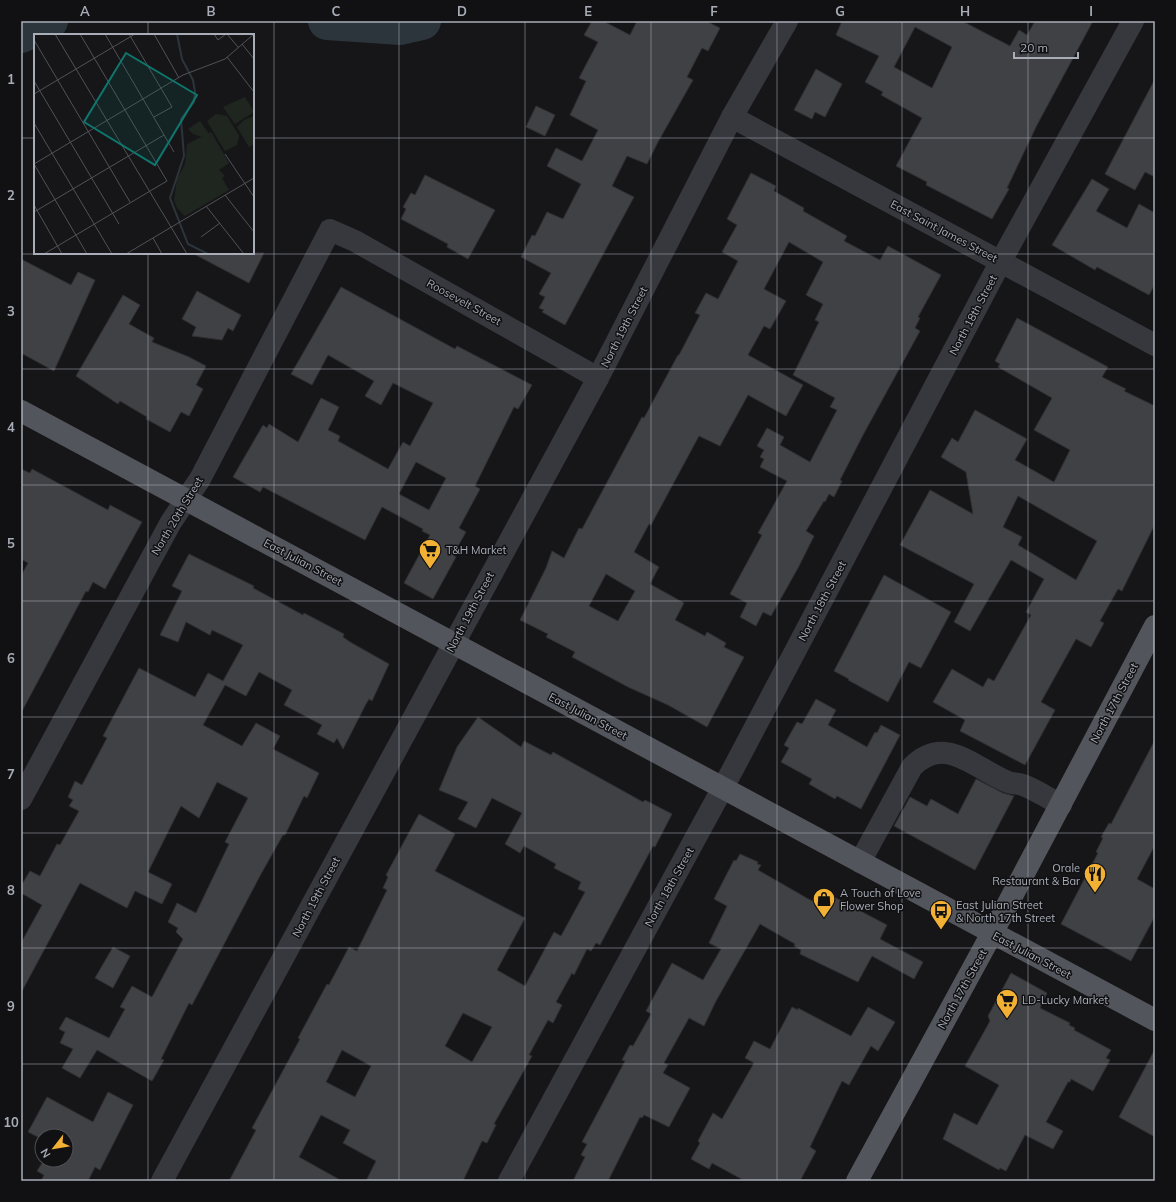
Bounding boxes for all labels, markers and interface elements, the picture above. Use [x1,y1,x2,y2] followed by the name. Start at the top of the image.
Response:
[80,3,90,19] text: A
[207,3,216,19] text: B
[332,3,341,19] text: C
[457,3,467,19] text: D
[584,3,592,19] text: E
[710,3,718,19] text: F
[835,3,845,19] text: G
[960,3,970,19] text: H
[1089,3,1093,19] text: I
[34,34,254,254] inset map
[1014,34,1078,60] scale bar
[1020,40,1048,55] text: 20 m
[7,71,15,87] text: 1
[7,187,15,203] text: 2
[888,197,1000,265] street label: East Saint James Street
[946,272,1000,357] street label: North 18th Street
[424,276,504,328] street label: Roosevelt Street
[598,284,650,370] street label: North 19th Street
[7,303,15,319] text: 3
[7,419,15,435] text: 4
[148,474,206,558] street label: North 20th Street
[7,535,15,551] text: 5
[261,535,345,589] street label: East Julian Street
[417,537,443,570] supermarket icon: T&H Market
[446,543,507,557] place label: T&H Market
[795,558,849,643] street label: North 18th Street
[443,569,497,654] street label: North 19th Street
[7,650,15,666] text: 6
[1087,660,1141,745] street label: North 17th Street
[546,689,630,743] street label: East Julian Street
[7,766,15,782] text: 7
[641,845,697,929] street label: North 18th Street
[289,854,343,939] street label: North 19th Street
[992,861,1080,888] place label: Orale Restaurant & Bar
[1082,861,1108,894] restaurant icon: Orale Restaurant & Bar
[7,882,15,898] text: 8
[811,886,837,919] shop icon: A Touch of Love Flower Shop
[840,886,921,913] place label: A Touch of Love Flower Shop
[928,898,954,931] bus stop icon: East Julian Street & North 17th Street
[956,898,1055,925] place label: East Julian Street & North 17th Street
[990,928,1074,982] street label: East Julian Street
[934,947,990,1031] street label: North 17th Street
[994,987,1020,1020] supermarket icon: LD-Lucky Market
[1022,993,1108,1007] place label: LD-Lucky Market
[7,998,15,1014] text: 9
[3,1114,19,1130] text: 10
[34,1128,74,1168] north arrow
[37,1146,54,1160] text: N

